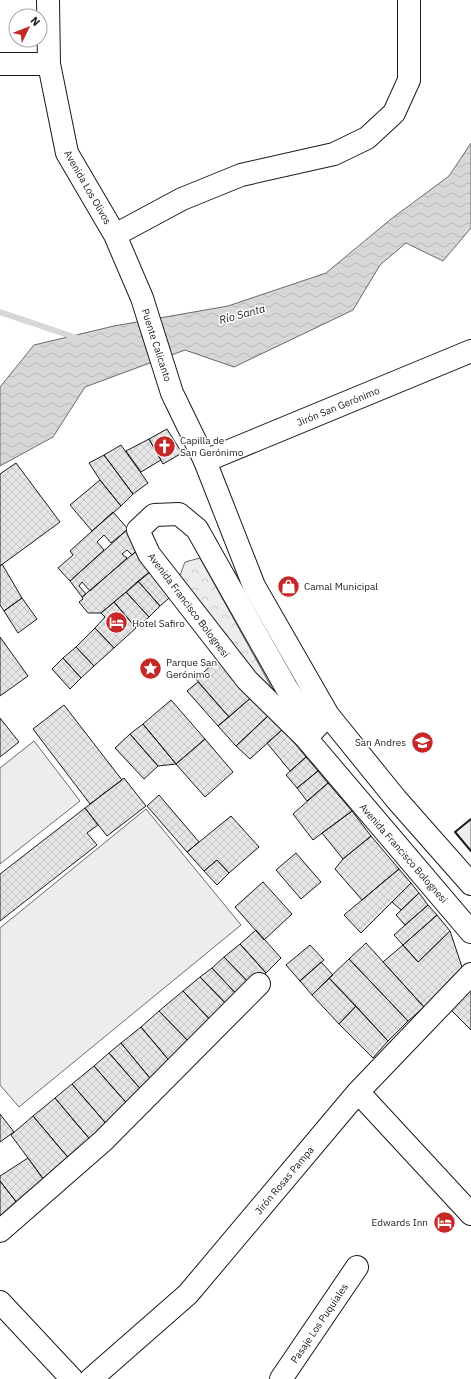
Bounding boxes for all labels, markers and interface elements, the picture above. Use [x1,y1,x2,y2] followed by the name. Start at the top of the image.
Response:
[8,8,48,48] north arrow
[27,13,43,29] text: N
[61,148,114,227] street label: Avenida Los Olivos
[217,301,267,327] water label: Río Santa
[139,307,175,384] street label: Puente Calicanto
[295,384,382,429] street label: Jirón San Gerónimo
[152,433,178,459] church icon: Capilla de San Gerónimo
[180,434,244,459] place label: Capilla de San Gerónimo
[145,550,232,660] street label: Avenida Francisco Bolognesi
[275,573,301,599] shop icon: Camal Municipal
[304,580,378,593] place label: Camal Municipal
[103,610,129,636] hotel icon: Hotel Safiro
[132,617,185,630] place label: Hotel Safiro
[138,655,164,681] place icon: Parque San Gerónimo
[166,656,217,681] place label: Parque San Gerónimo
[409,729,435,755] school or university icon: San Andres
[355,736,406,749] place label: San Andres
[357,801,450,906] street label: Avenida Francisco Bolognesi
[252,1143,317,1217] street label: Jirón Rosas Pampa
[431,1209,457,1235] hotel icon: Edwards Inn
[372,1216,428,1229] place label: Edwards Inn
[288,1281,351,1366] street label: Pasaje Los Puquiales

